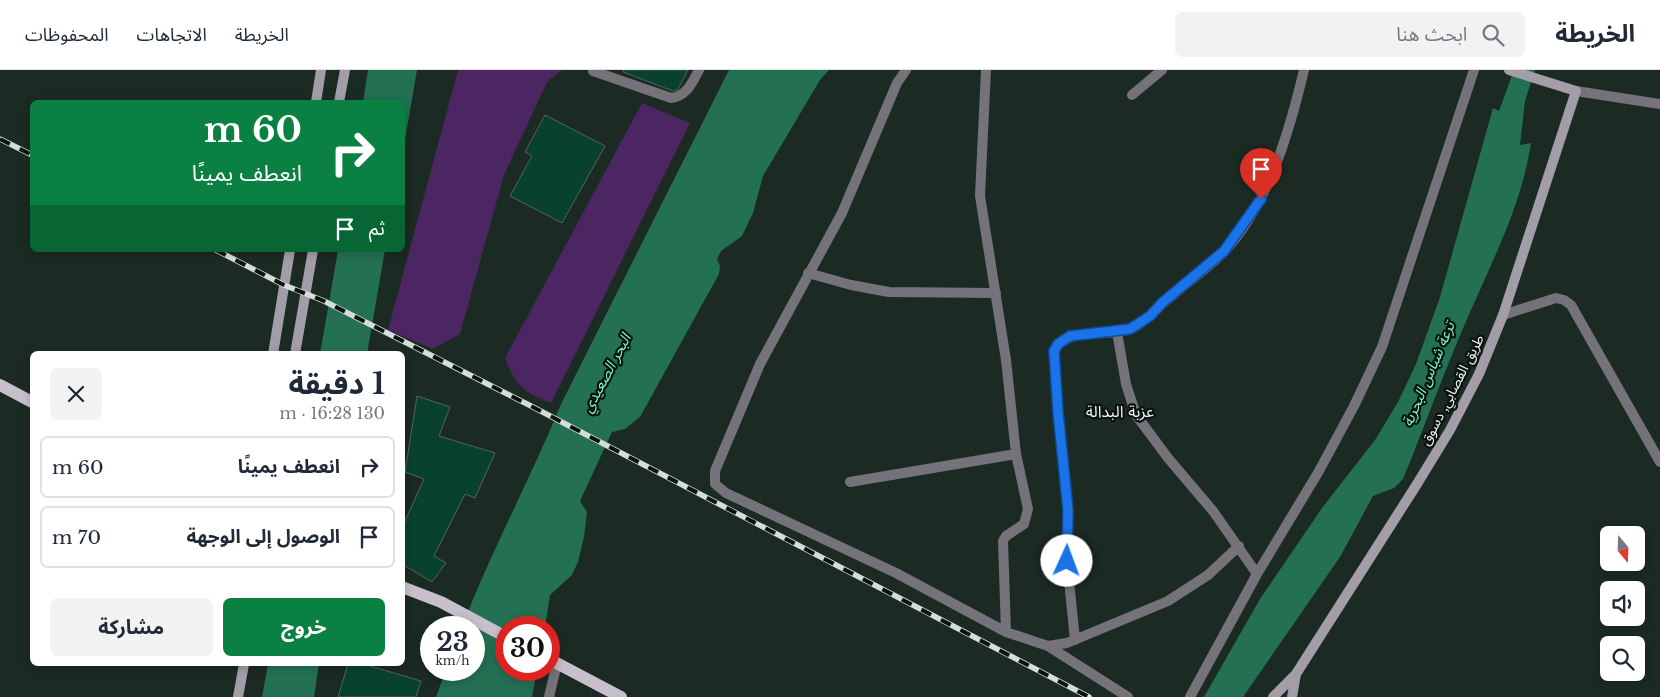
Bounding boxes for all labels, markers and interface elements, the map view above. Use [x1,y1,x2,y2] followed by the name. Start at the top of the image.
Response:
[1175,12,1525,57] search box
[1555,19,1635,48] text: الخريطة
[1479,21,1507,49] icon: search
[1396,23,1467,46] text: ابحث هنا
[25,24,109,46] text: المحفوظات
[137,24,207,46] text: الاتجاهات
[235,24,289,46] text: الخريطة
[204,108,302,151] text: 60 m
[320,120,385,185] icon: right
[1240,148,1282,199] pin
[1247,155,1275,183] icon: arrive
[192,160,302,187] text: انعطف يمينًا
[331,215,359,243] icon: arrive
[369,217,385,240] text: ثم
[1397,316,1460,429] water label: ترعة شباس البحرية
[577,329,638,417] water label: البحر الصعيدي
[1416,331,1490,450] street label: طريق القصابي, دسوق
[288,365,385,402] text: 1 دقيقة
[50,368,102,420] button: close
[1086,401,1154,421] district label: عزبة البدالة
[280,403,385,423] text: 130 m · 16:28
[355,453,383,481] icon: right
[238,455,340,478] text: انعطف يمينًا
[52,456,104,479] text: 60 m
[355,523,383,551] icon: arrive
[186,525,340,548] text: الوصول إلى الوجهة
[52,526,101,549] text: 70 m
[1600,526,1645,571] north arrow
[1600,526,1645,681] map controls
[1040,534,1092,586] position arrow
[1600,581,1645,626] button: sound
[50,598,213,656] button: مشاركة
[223,598,385,656] button: خروج
[495,616,560,681] speed limit sign: 30
[436,627,469,658] text: 23
[1600,636,1645,681] button: search
[435,653,470,668] text: km/h

